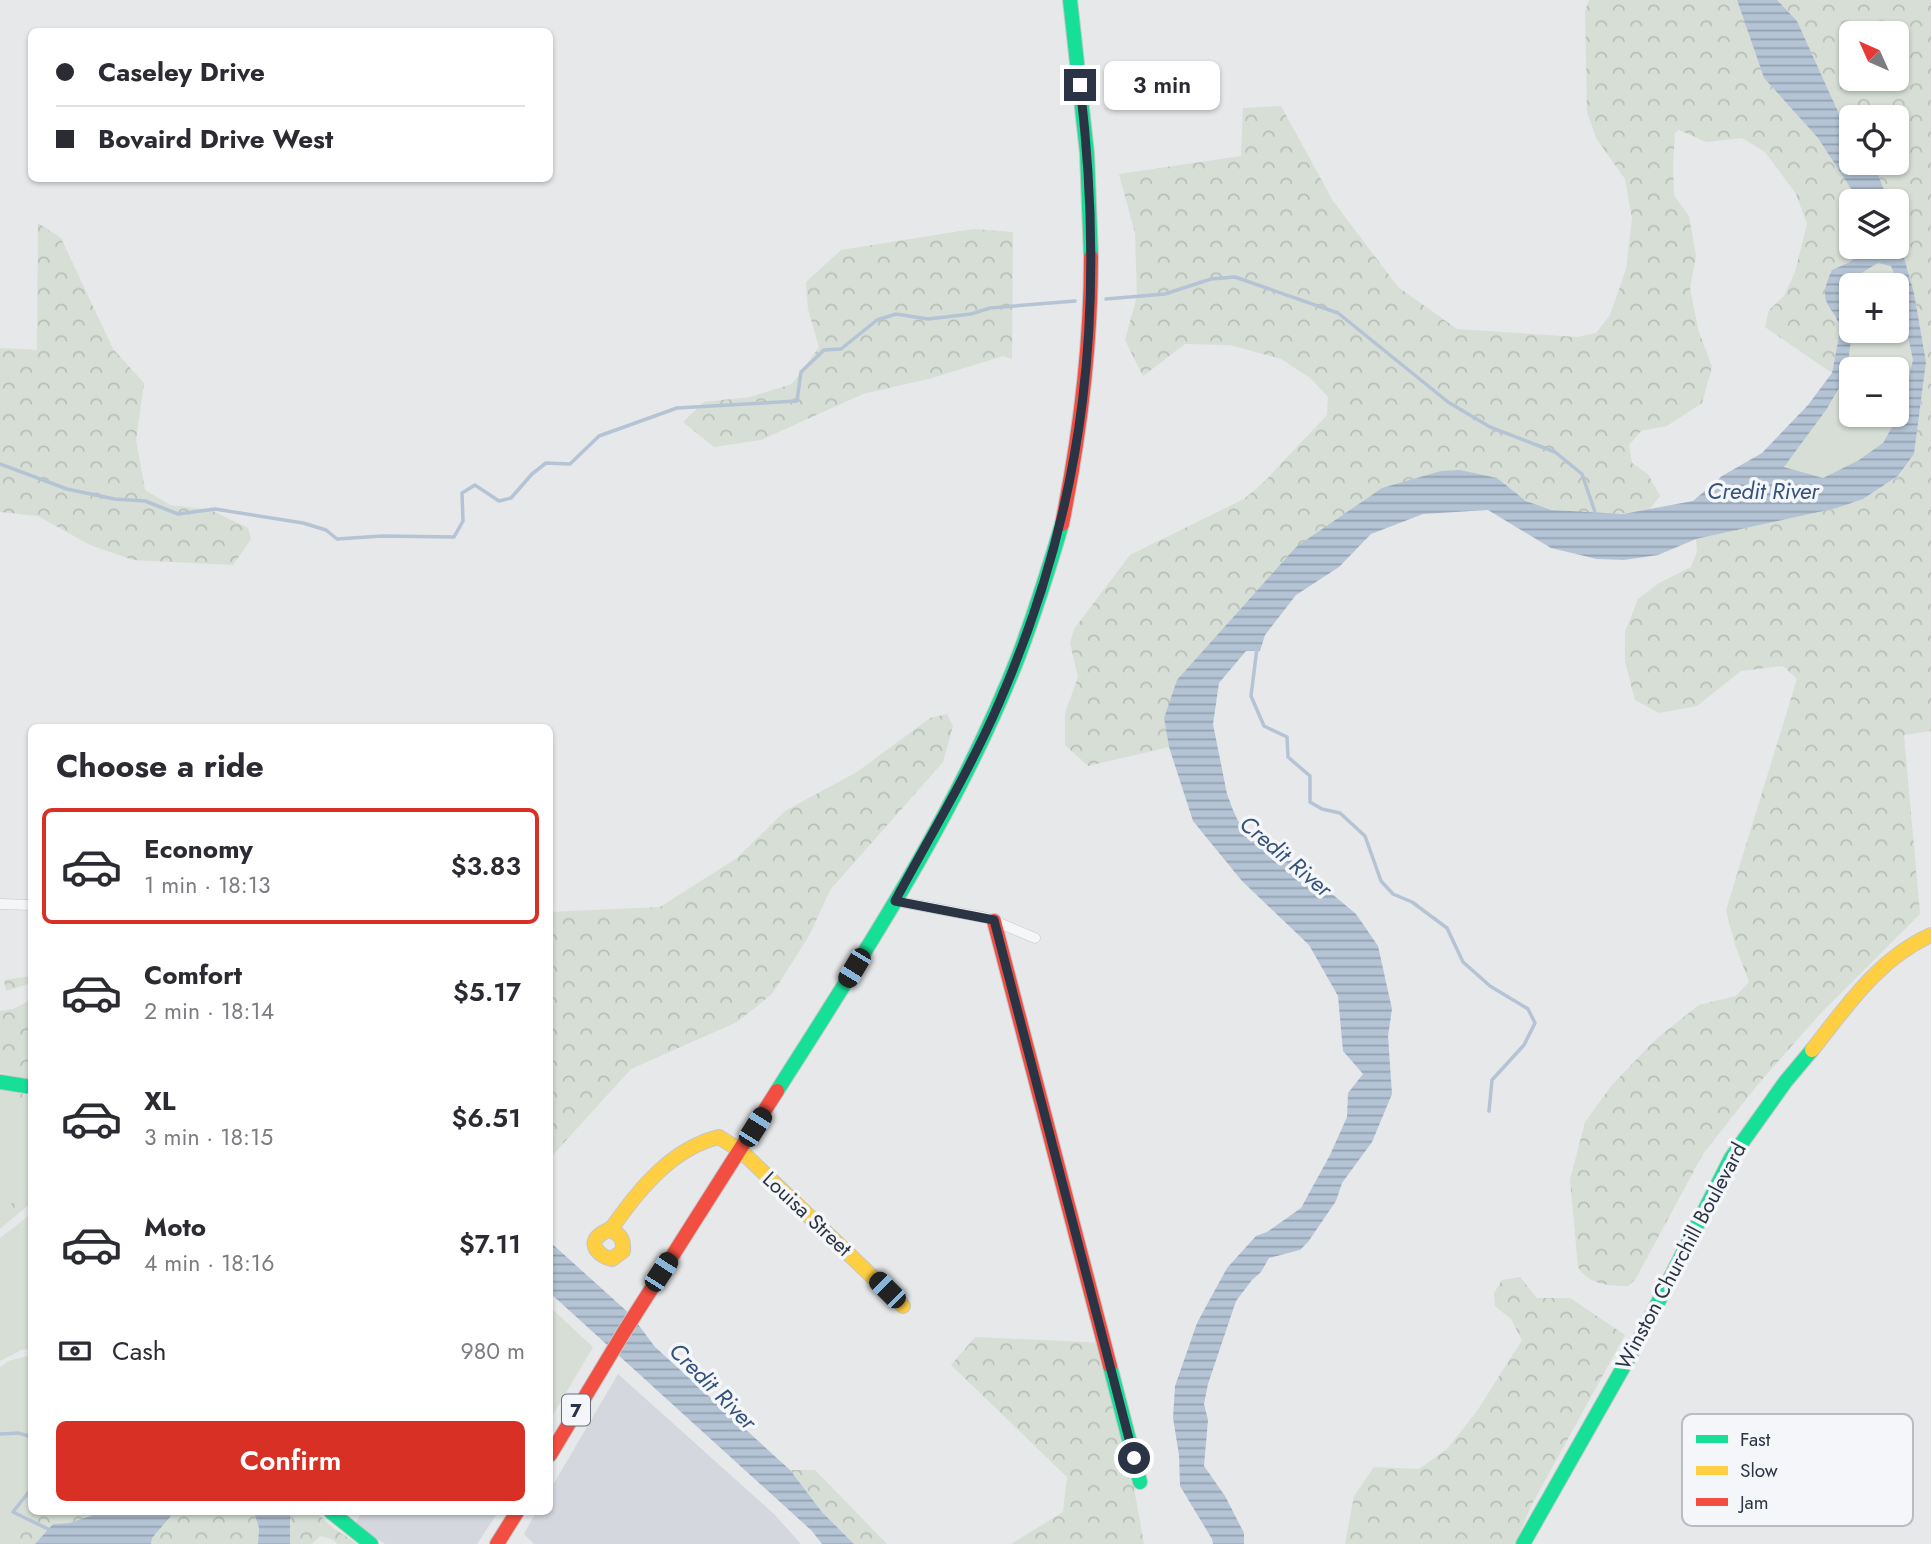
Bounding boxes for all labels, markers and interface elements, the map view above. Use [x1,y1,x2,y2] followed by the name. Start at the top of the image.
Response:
[1839,21,1909,91] north arrow
[1839,21,1909,427] map controls
[98,53,265,91] text: Caseley Drive
[1104,60,1220,110] callout: 3 min
[1133,68,1191,102] text: 3 min
[1064,69,1096,101] route end
[1839,105,1909,175] button: locate
[98,120,333,158] text: Bovaird Drive West
[1839,189,1909,259] button: layers
[1839,273,1909,343] button: +
[1839,357,1909,427] button: −
[1707,474,1820,508] water label: Credit River
[56,743,264,789] text: Choose a ride
[1232,807,1341,906] water label: Credit River
[144,830,253,868] text: Economy
[60,835,123,898] icon: car
[451,847,521,885] text: $3.83
[144,868,271,902] text: 1 min · 18:13
[835,945,874,991] car
[144,956,242,994] text: Comfort
[60,961,123,1024] icon: car
[453,973,521,1011] text: $5.17
[144,994,274,1028] text: 2 min · 18:14
[144,1082,176,1120] text: XL
[60,1087,123,1150] icon: car
[451,1099,521,1137] text: $6.51
[735,1104,776,1150] car
[144,1120,273,1154] text: 3 min · 18:15
[1608,1137,1754,1375] street label: Winston Churchill Boulevard
[756,1165,858,1263] street label: Louisa Street
[144,1208,206,1246] text: Moto
[60,1213,123,1276] icon: car
[459,1225,521,1263] text: $7.11
[144,1246,274,1280] text: 4 min · 18:16
[641,1249,682,1295] car
[865,1268,910,1312] car
[56,1332,94,1370] icon: cash
[112,1332,166,1370] text: Cash
[461,1334,525,1368] text: 980 m
[661,1334,766,1439] water label: Credit River
[562,1394,590,1426] road number: 7
[1682,1414,1913,1526] legend
[56,1421,525,1501] button: Confirm
[1740,1426,1771,1453] text: Fast
[1118,1442,1150,1474] route start
[1740,1457,1778,1484] text: Slow
[1737,1489,1769,1516] text: Jam

